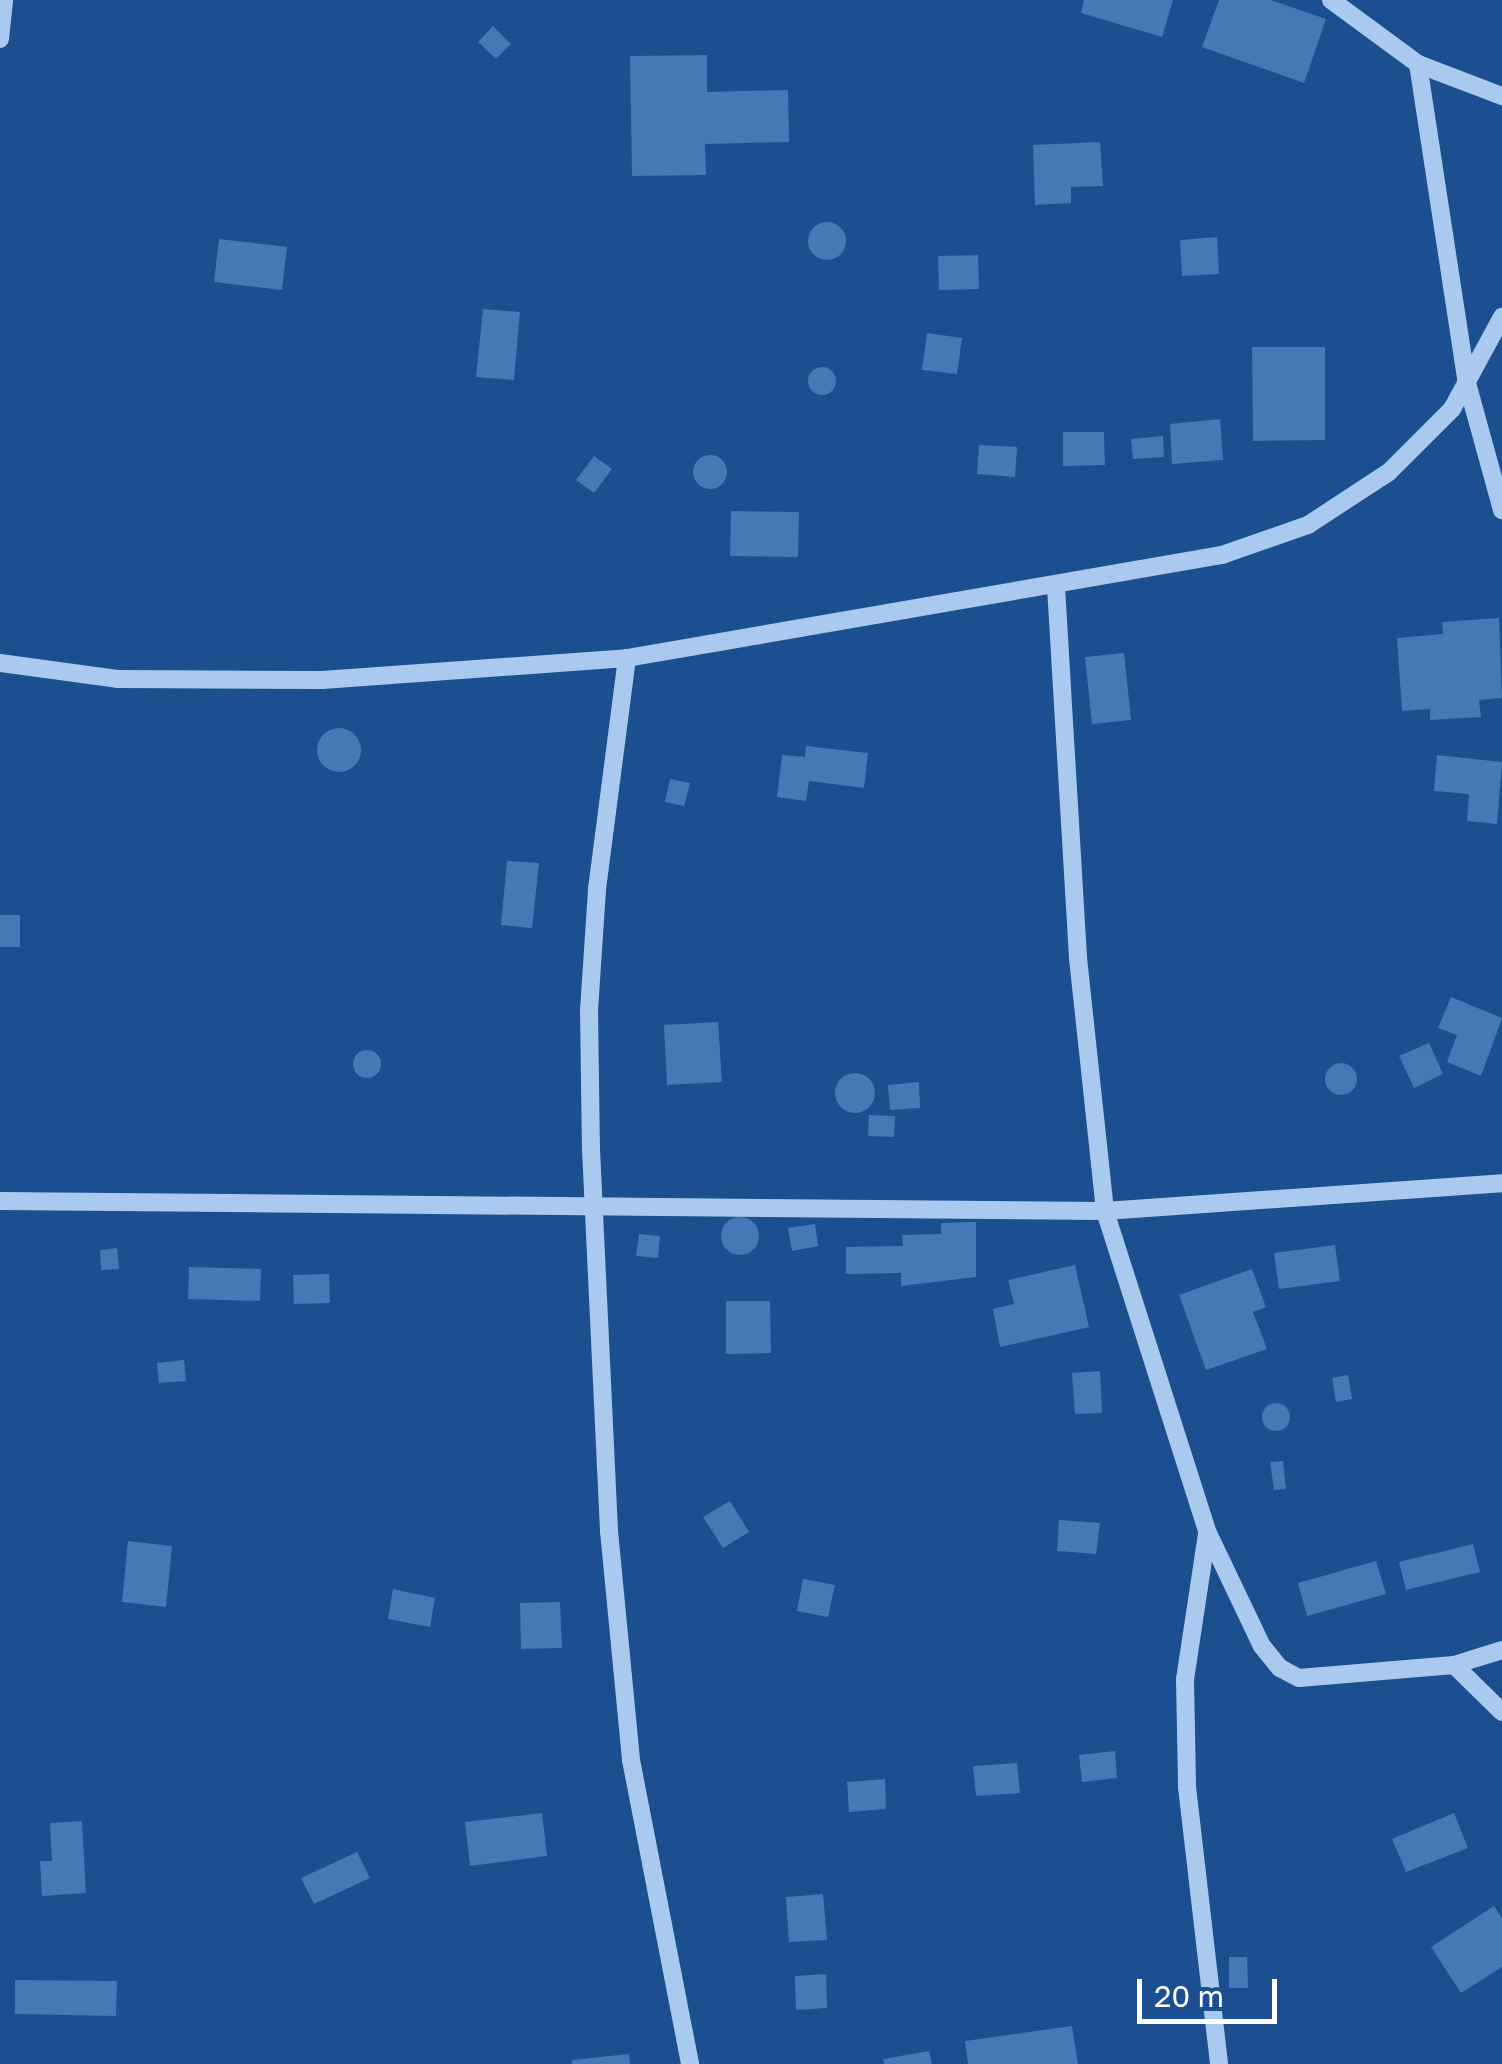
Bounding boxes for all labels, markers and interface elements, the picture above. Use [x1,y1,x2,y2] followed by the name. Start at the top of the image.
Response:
[1142,1959,1282,2021] scale bar
[1154,1978,1224,2014] text: 20 m

